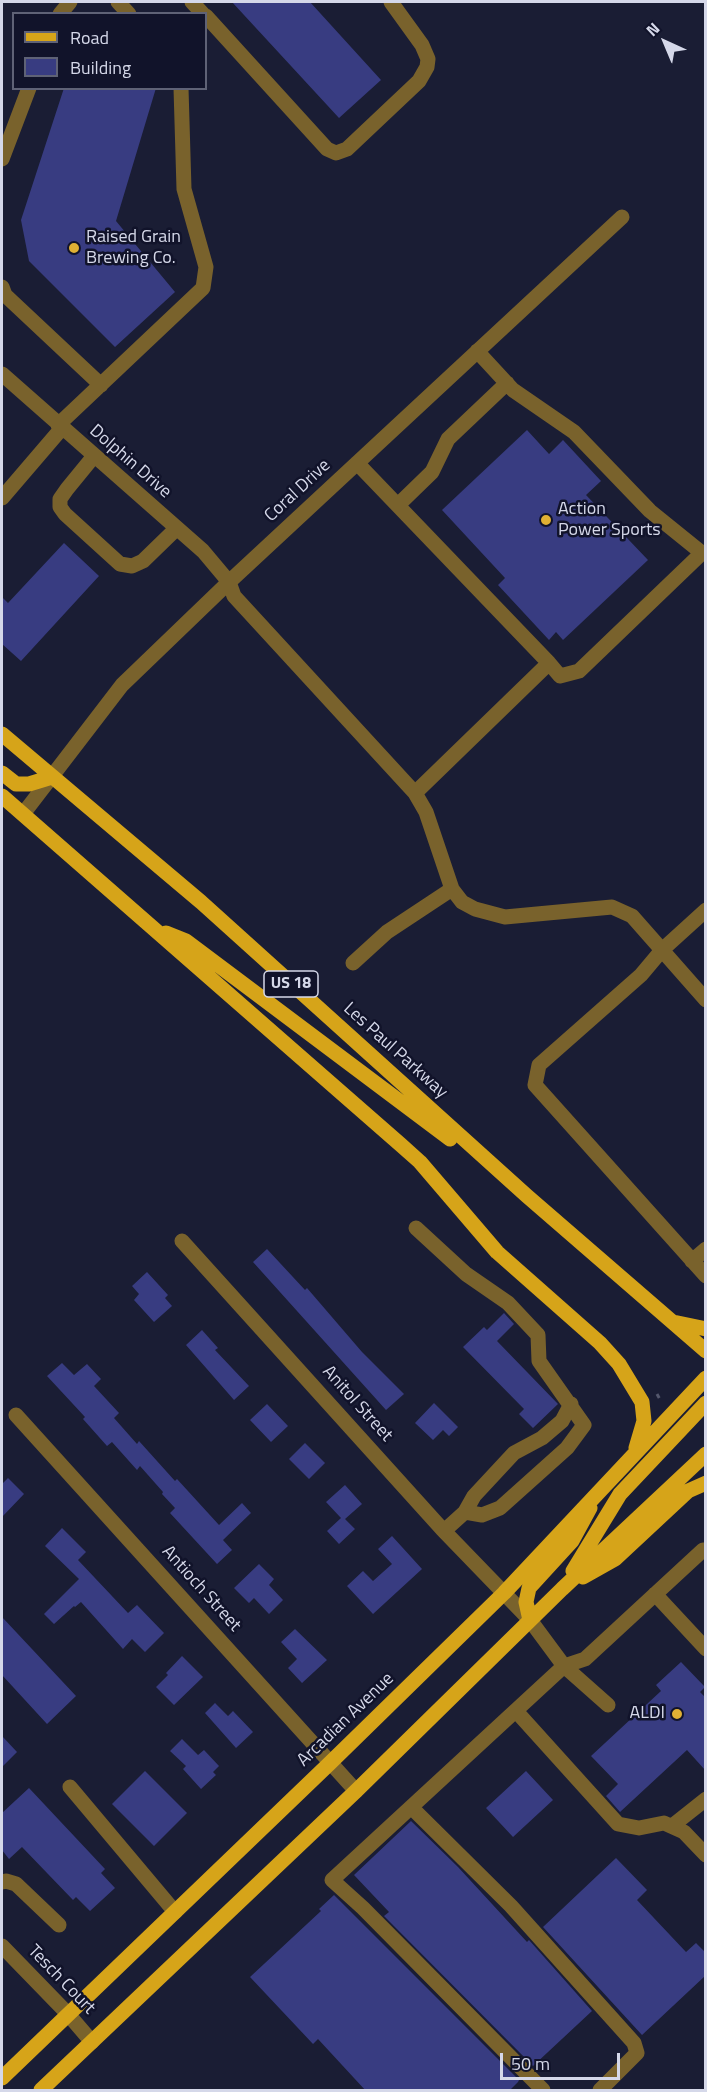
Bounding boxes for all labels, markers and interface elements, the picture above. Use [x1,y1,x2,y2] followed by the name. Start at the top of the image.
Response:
[12,12,207,90] legend
[635,12,695,72] north arrow
[640,17,665,42] text: N
[70,24,109,51] text: Road
[70,54,131,81] text: Building
[86,227,181,270] place label: Raised Grain Brewing Co.
[67,241,81,255] marker: Raised Grain Brewing Co.
[85,421,175,503] street label: Dolphin Drive
[261,455,335,527] street label: Coral Drive
[558,499,661,542] place label: Action Power Sports
[539,513,553,527] marker: Action Power Sports
[264,971,318,997] road number: US 18
[338,999,452,1103] street label: Les Paul Parkway
[317,1362,397,1446] street label: Anitol Street
[157,1542,245,1636] street label: Antioch Street
[293,1668,399,1772] street label: Arcadian Avenue
[630,1703,665,1725] place label: ALDI
[670,1707,684,1721] marker: ALDI
[23,1941,99,2019] street label: Tesch Court
[503,2041,623,2079] scale bar
[511,2050,550,2077] text: 50 m

